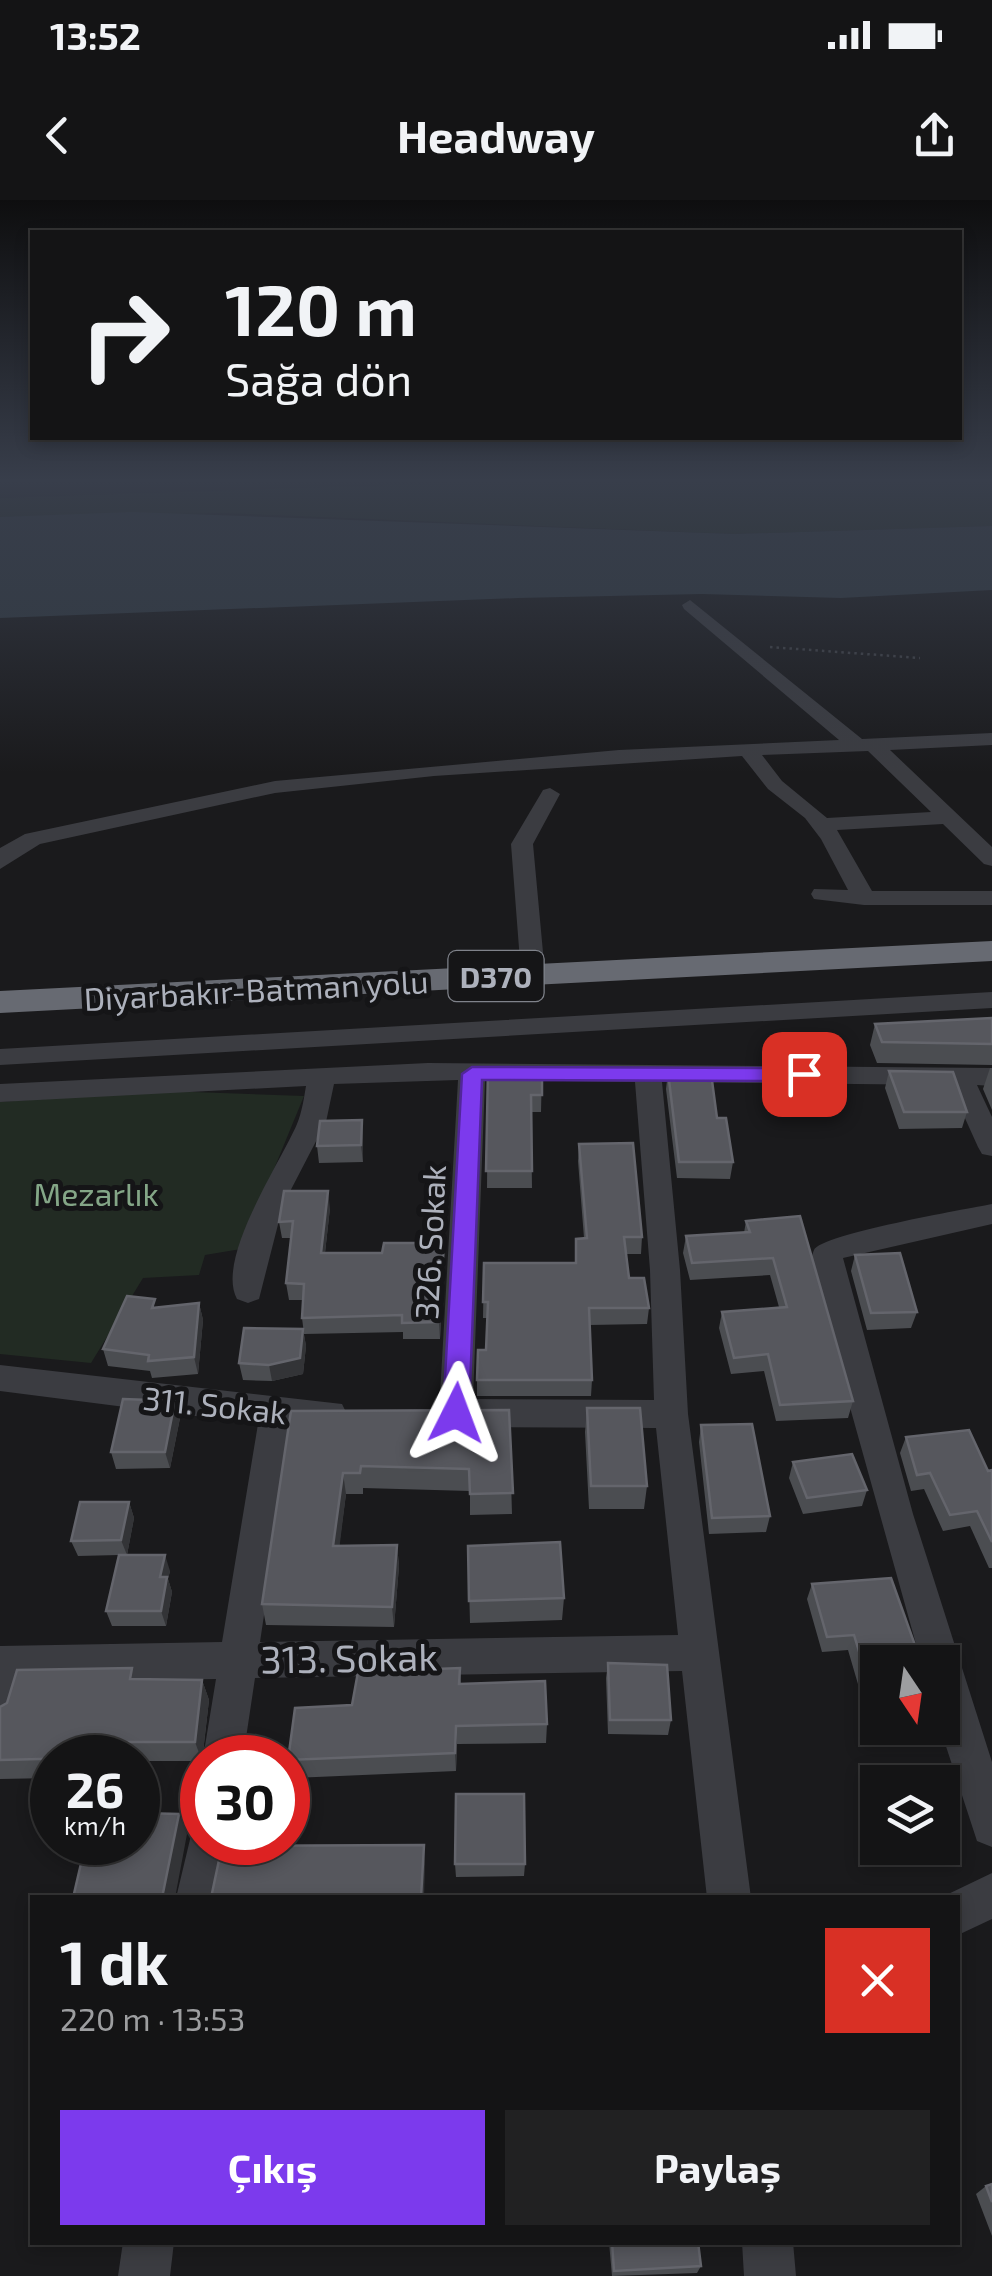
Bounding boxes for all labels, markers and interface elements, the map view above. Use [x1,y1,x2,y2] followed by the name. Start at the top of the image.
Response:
[50,12,141,58] text: 13:52
[30,108,85,163] icon: back
[397,108,595,162] text: Headway
[907,108,962,163] icon: share
[225,266,417,350] text: 120 m
[60,270,190,400] icon: right
[225,351,412,405] text: Sağa dön
[448,951,544,1001] road number: D370
[83,961,429,1017] street label: Diyarbakır-Batman yolu
[762,1032,847,1117] pin
[777,1047,832,1102] icon: arrive
[406,1164,452,1320] street label: 326. Sokak
[33,1174,159,1212] park label: Mezarlık
[404,1361,508,1465] position arrow
[141,1378,289,1430] street label: 311. Sokak
[260,1632,438,1682] street label: 313. Sokak
[860,1645,960,1745] north arrow
[860,1645,960,1865] map controls
[180,1735,310,1865] speed limit sign: 30
[66,1758,124,1818] text: 26
[860,1765,960,1865] button: layers
[64,1810,126,1840] text: km/h
[60,1925,168,1997] text: 1 dk
[825,1928,930,2033] button: close
[60,1999,245,2037] text: 220 m · 13:53
[60,2110,485,2225] button: Çıkış
[505,2110,930,2225] button: Paylaş

